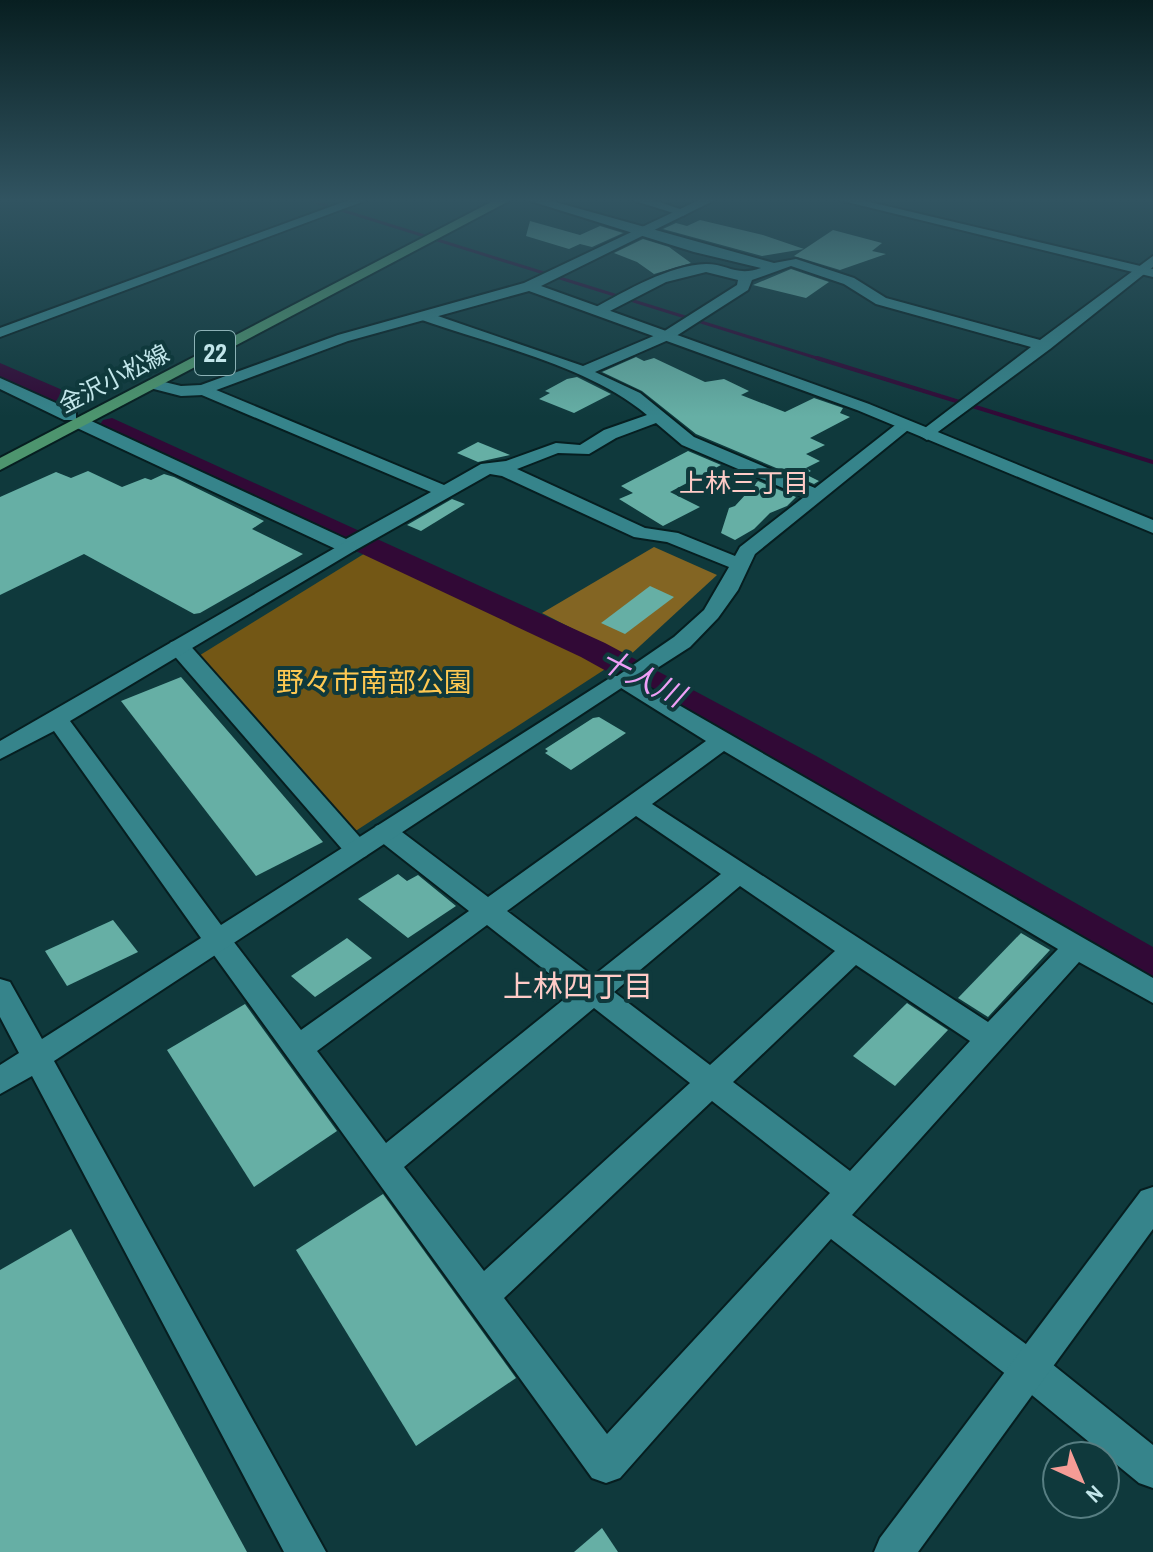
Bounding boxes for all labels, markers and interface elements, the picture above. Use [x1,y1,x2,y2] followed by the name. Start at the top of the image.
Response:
[195,331,235,375] road number: 22
[53,337,174,420] street label: 金沢小松線
[679,465,809,500] district label: 上林三丁目
[593,639,694,717] water label: 十人川
[276,663,472,701] park label: 野々市南部公園
[503,966,653,1006] district label: 上林四丁目
[1041,1440,1121,1520] north arrow
[1080,1479,1110,1510] text: N

